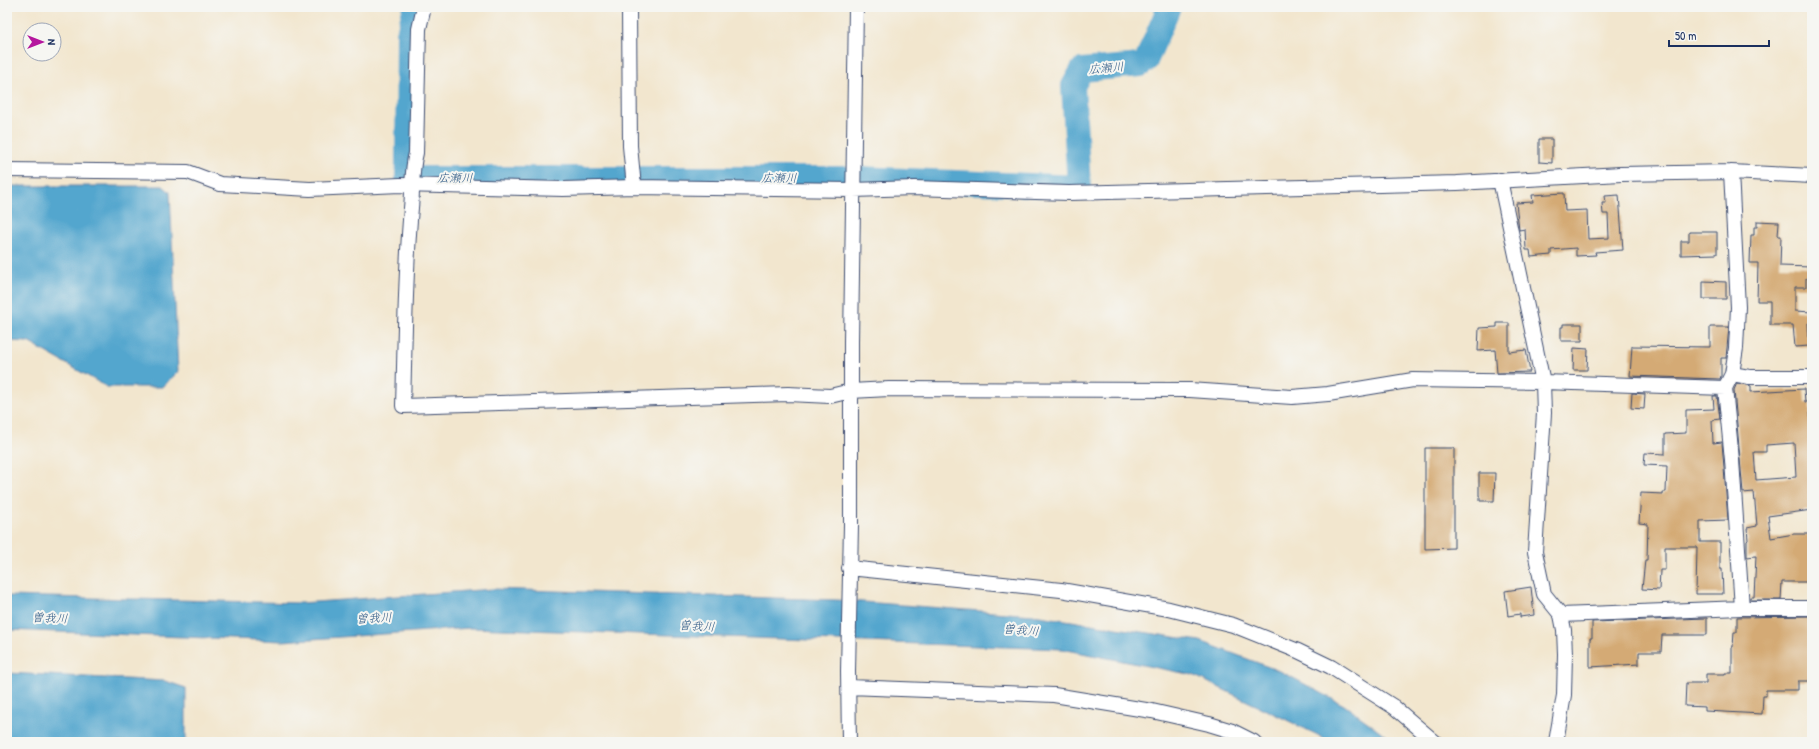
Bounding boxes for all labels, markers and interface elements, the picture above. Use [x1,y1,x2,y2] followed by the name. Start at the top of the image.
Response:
[22,22,62,62] north arrow
[1669,22,1769,48] scale bar
[1675,27,1696,44] text: 50 m
[45,39,59,45] text: N
[1087,57,1125,78] water label: 広瀬川
[437,169,473,186] water label: 広瀬川
[761,169,797,186] water label: 広瀬川
[32,608,68,627] water label: 曽我川
[356,608,392,627] water label: 曽我川
[679,616,715,635] water label: 曽我川
[1002,619,1040,640] water label: 曽我川

